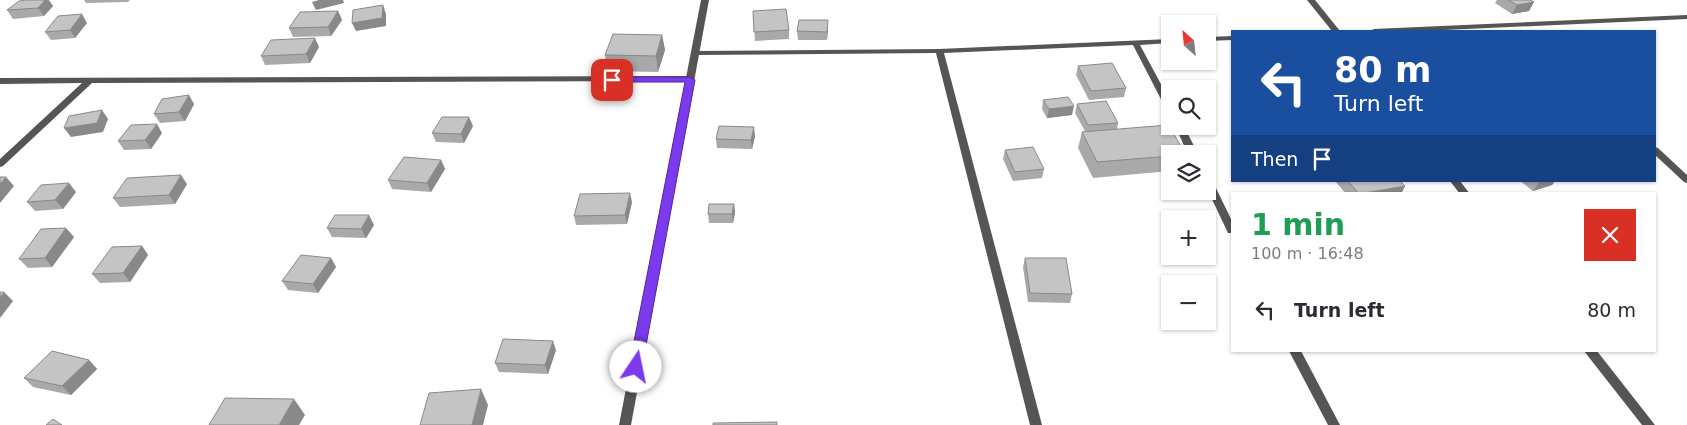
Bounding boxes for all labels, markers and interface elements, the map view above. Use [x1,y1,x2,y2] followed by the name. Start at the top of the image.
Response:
[1161,15,1216,70] north arrow
[1161,15,1216,330] map controls
[1251,50,1316,115] icon: left
[1334,50,1431,90] text: 80 m
[591,59,633,101] pin
[598,66,626,94] icon: arrive
[1161,80,1216,135] button: search
[1334,91,1423,116] text: Turn left
[1161,145,1216,200] button: layers
[1308,145,1336,173] icon: arrive
[1251,148,1298,170] text: Then
[1251,207,1345,242] text: 1 min
[1584,209,1636,261] button: close
[1161,210,1216,265] button: +
[1251,244,1364,263] text: 100 m · 16:48
[1161,275,1216,330] button: −
[1251,296,1279,324] icon: left
[1294,299,1385,321] text: Turn left
[1587,299,1636,321] text: 80 m
[609,340,661,392] position arrow

